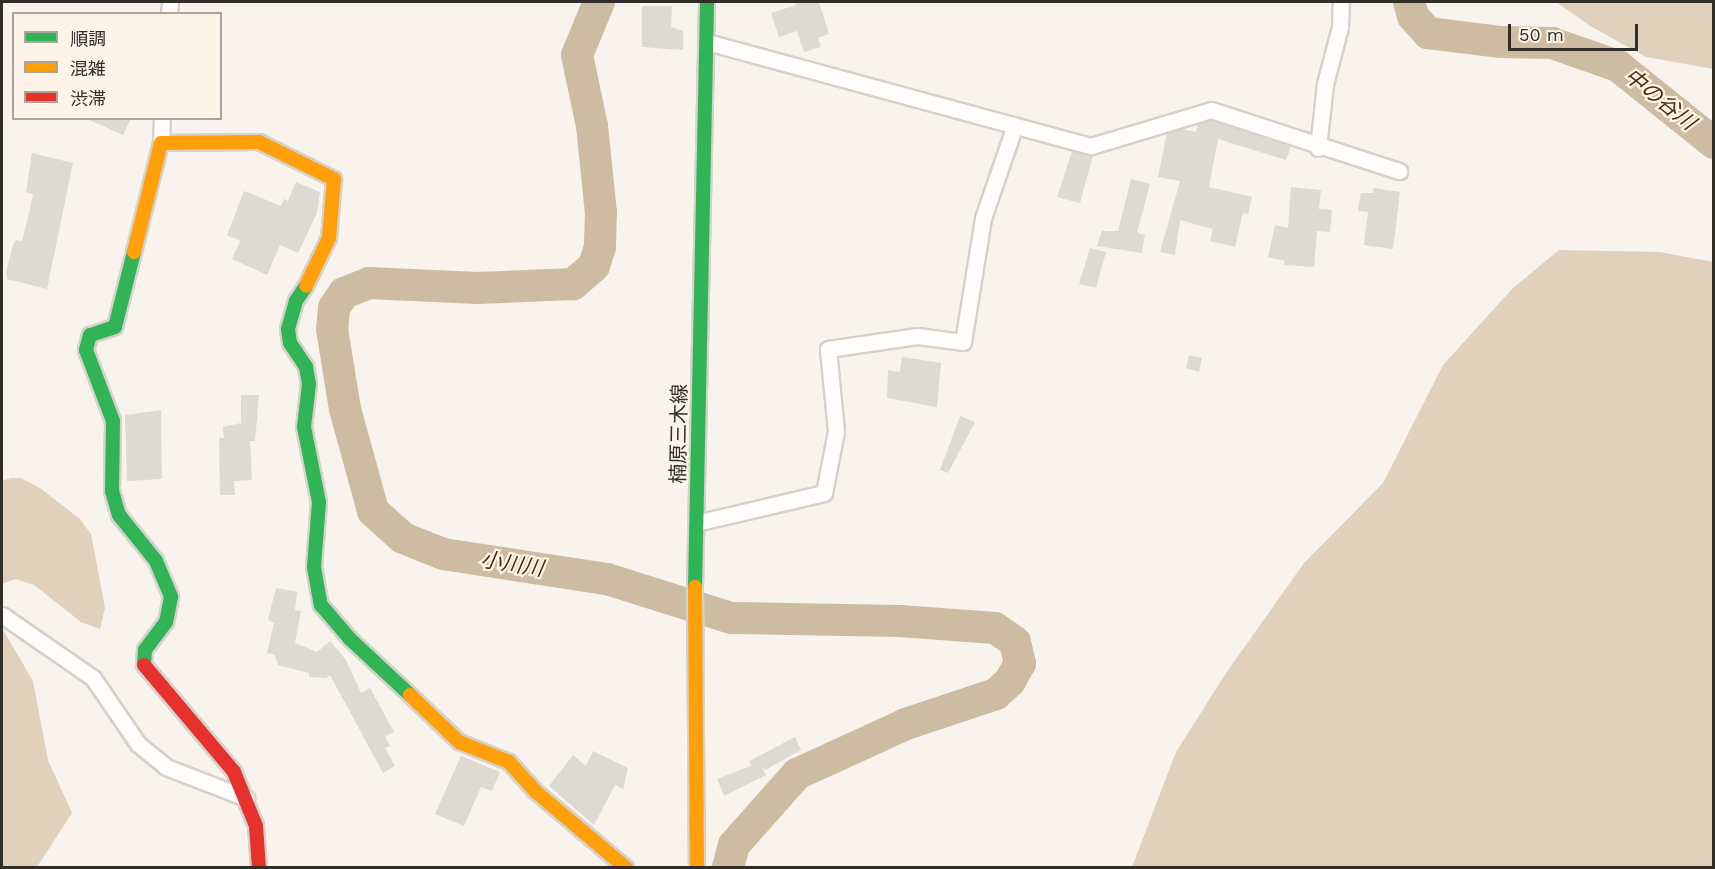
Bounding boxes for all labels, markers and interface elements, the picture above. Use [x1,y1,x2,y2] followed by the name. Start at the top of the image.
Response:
[12,12,222,120] legend
[1511,12,1642,50] scale bar
[1519,24,1564,45] text: 50 m
[70,28,106,49] text: 順調
[70,58,106,79] text: 混雑
[1619,63,1701,135] water label: 中の谷川
[70,88,106,109] text: 渋滞
[666,384,692,484] street label: 楠原三木線
[479,547,545,581] water label: 小川川

